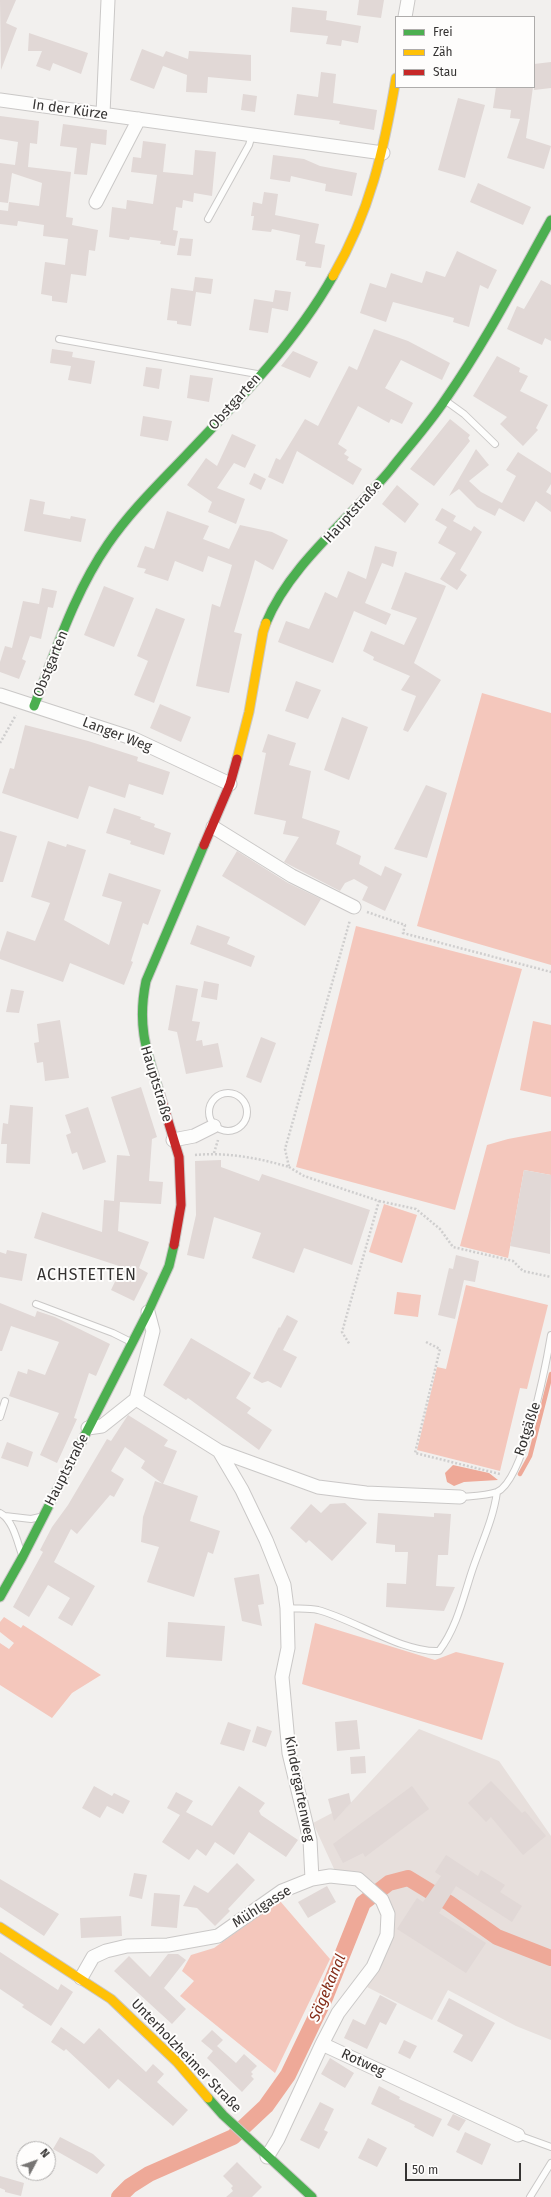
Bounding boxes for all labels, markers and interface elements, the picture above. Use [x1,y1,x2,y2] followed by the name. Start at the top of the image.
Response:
[395,16,535,88] legend
[433,25,453,39] text: Frei
[433,45,453,59] text: Zäh
[433,65,457,79] text: Stau
[31,96,109,124] street label: In der Kürze
[205,370,265,434] street label: Obstgarten
[320,477,386,547] street label: Hauptstraße
[30,628,72,700] street label: Obstgarten
[80,714,154,756] street label: Langer Weg
[136,1044,176,1124] street label: Hauptstraße
[37,1266,137,1286] district label: ACHSTETTEN
[511,1400,545,1458] street label: Rotgäßle
[42,1431,92,1509] street label: Hauptstraße
[281,1735,317,1843] street label: Kindergartenweg
[229,1882,295,1932] street label: Mühlgasse
[306,1952,350,2024] water label: Sägekanal
[127,1996,245,2116] street label: Unterholzheimer Straße
[338,2046,388,2080] street label: Rotweg
[16,2141,56,2181] north arrow
[37,2146,52,2160] text: N
[407,2155,523,2181] scale bar
[412,2163,438,2177] text: 50 m

